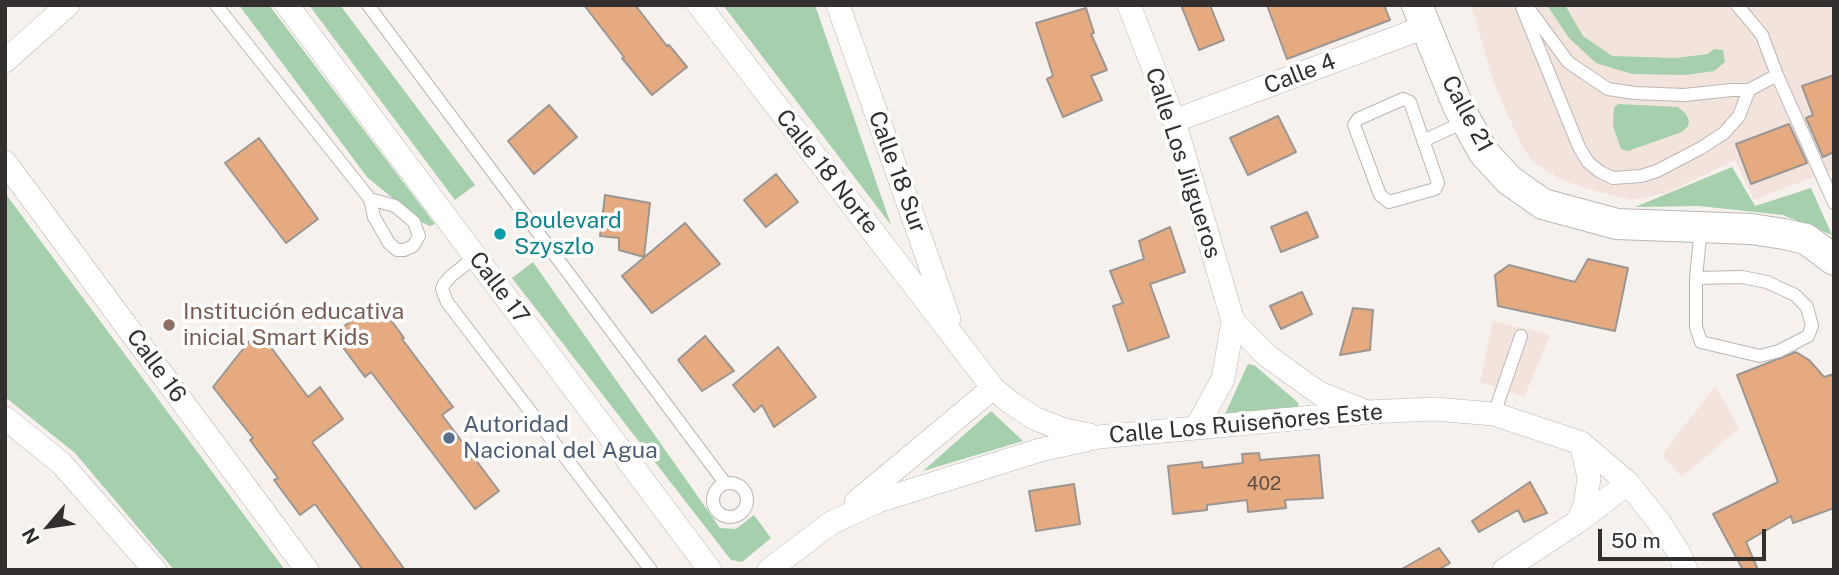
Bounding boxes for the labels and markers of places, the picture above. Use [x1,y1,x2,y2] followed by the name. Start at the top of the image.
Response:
[514,207,622,261] place label: Boulevard Szyszlo
[492,226,508,242] marker: Boulevard Szyszlo
[183,298,404,352] place label: Institución educativa inicial Smart Kids
[161,317,177,333] marker: Institución educativa inicial Smart Kids
[463,411,658,465] place label: Autoridad Nacional del Agua
[441,430,457,446] marker: Autoridad Nacional del Agua

